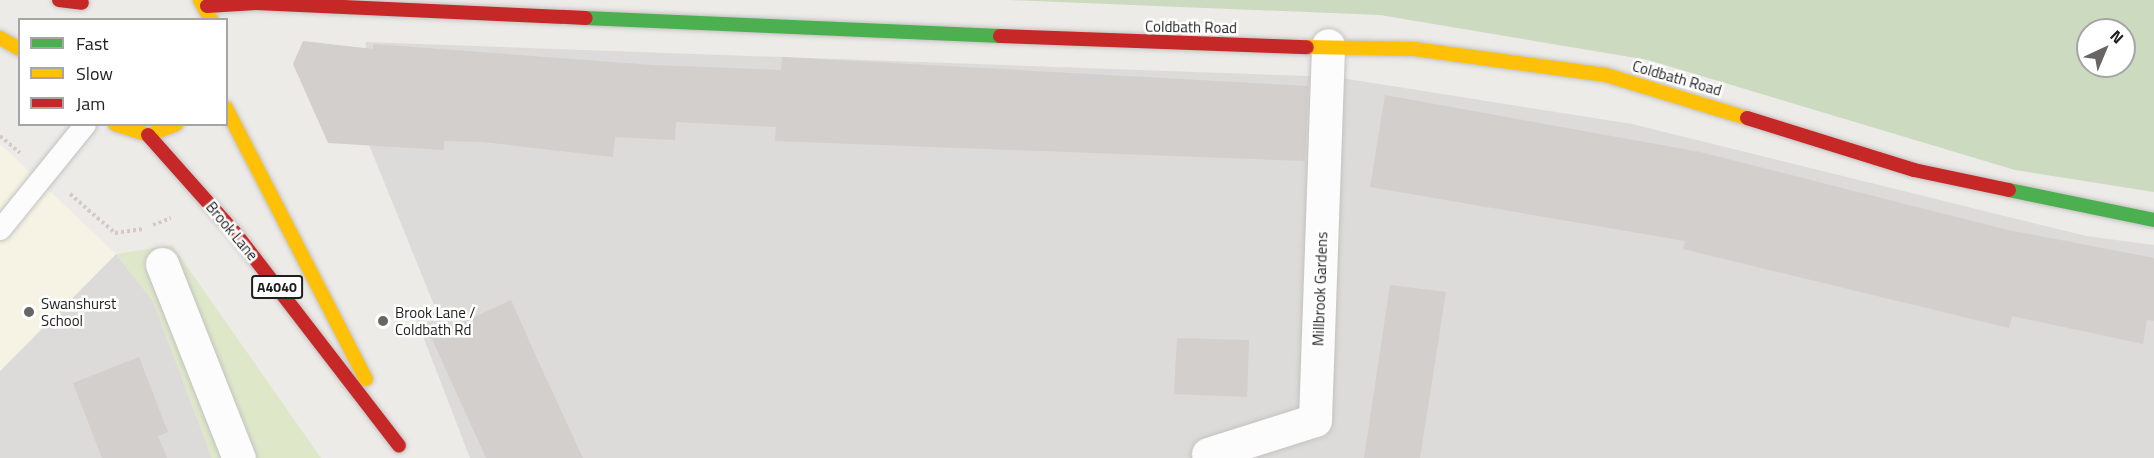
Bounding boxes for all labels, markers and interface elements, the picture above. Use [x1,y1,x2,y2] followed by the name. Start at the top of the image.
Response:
[1145,17,1237,37] street label: Coldbath Road
[18,18,228,126] legend
[2076,18,2136,78] north arrow
[2105,24,2129,49] text: N
[76,30,109,57] text: Fast
[1630,57,1724,99] street label: Coldbath Road
[76,60,113,87] text: Slow
[76,90,105,117] text: Jam
[202,198,262,264] street label: Brook Lane
[1309,232,1331,346] street label: Millbrook Gardens
[250,276,304,298] road number: A4040
[41,294,116,329] place label: Swanshurst School
[395,303,475,338] place label: Brook Lane / Coldbath Rd
[22,305,36,319] marker: Swanshurst School
[376,314,390,328] marker: Brook Lane / Coldbath Rd

